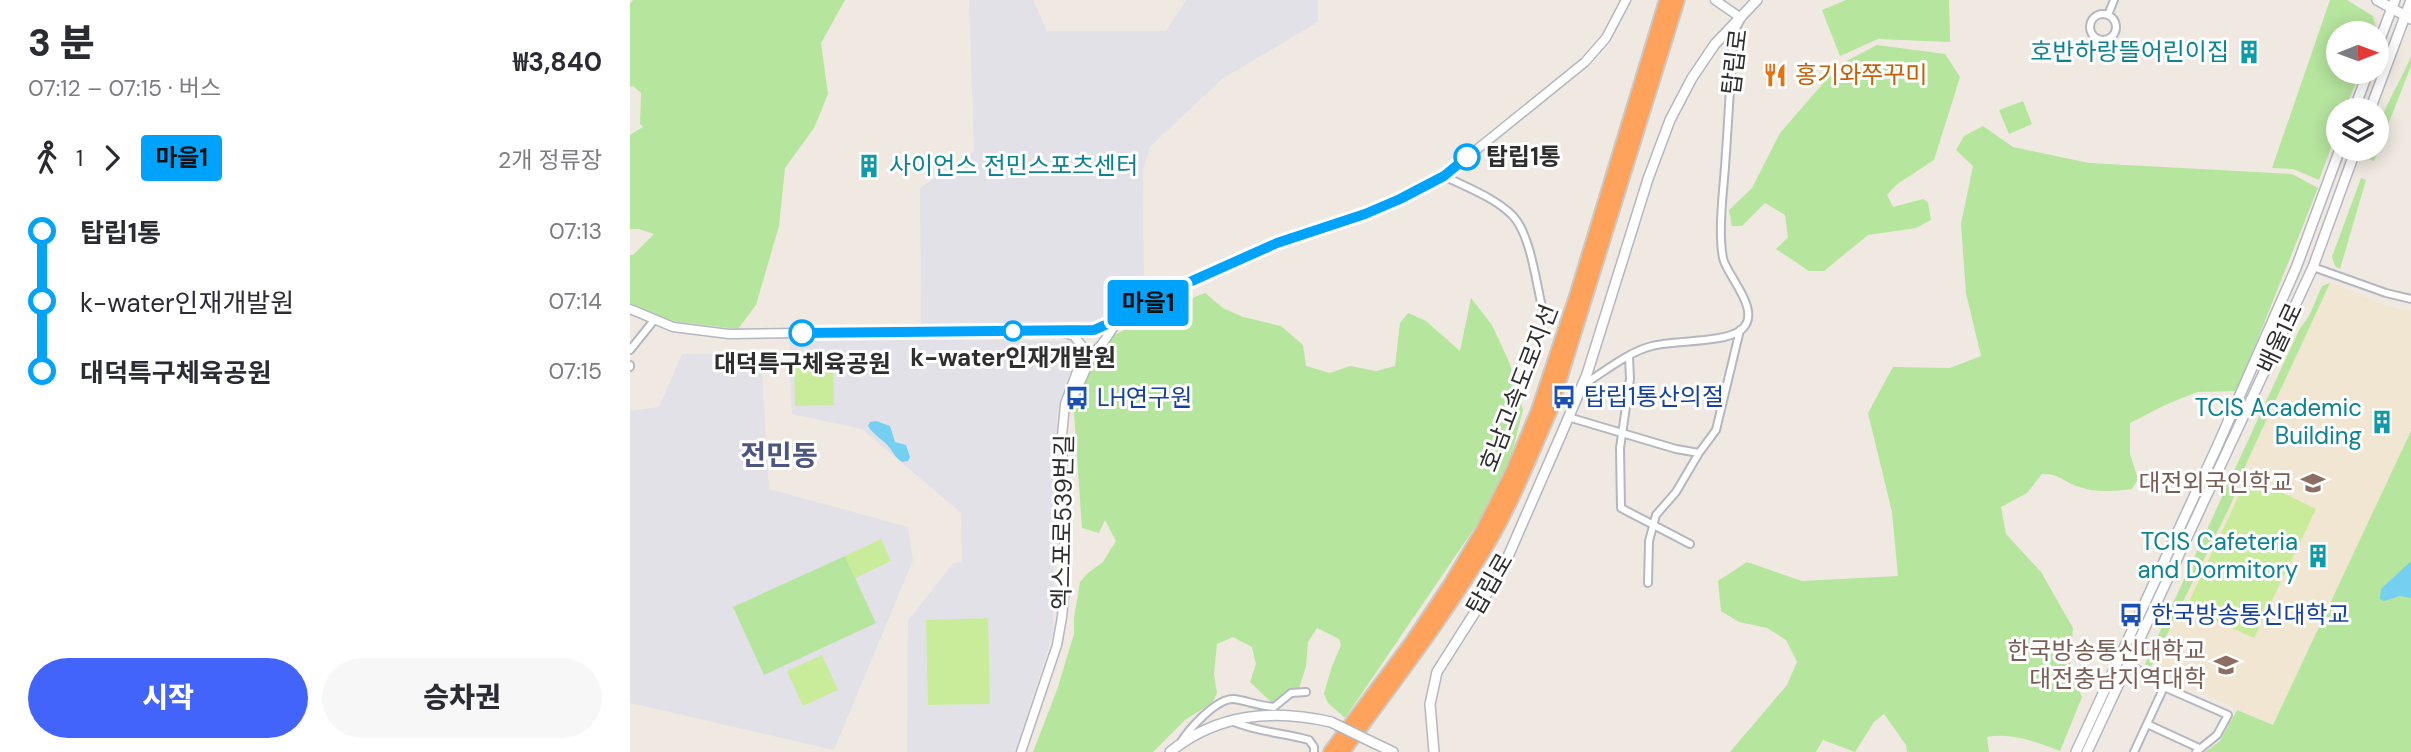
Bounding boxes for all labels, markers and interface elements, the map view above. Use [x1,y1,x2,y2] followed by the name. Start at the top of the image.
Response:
[28,18,95,68] text: 3 분
[2326,21,2389,84] north arrow
[2326,21,2389,161] map controls
[1715,27,1754,97] street label: 탑립로
[2030,36,2229,67] place label: 호반하랑뜰어린이집
[2235,38,2263,66] building icon: 호반하랑뜰어린이집
[513,45,602,79] text: ₩3,840
[1795,59,1927,90] place label: 홍기와쭈꾸미
[1761,61,1789,89] restaurant icon: 홍기와쭈꾸미
[28,73,221,103] text: 07:12 – 07:15 · 버스
[2326,98,2389,161] button: layers
[28,139,66,177] icon: walk
[93,139,131,177] icon: forward
[1486,141,1561,172] place label: 탑립1통
[155,142,208,173] text: 마을1
[76,143,83,173] text: 1
[1454,144,1480,170] marker: 탑립1통
[498,145,602,175] text: 2개 정류장
[889,150,1138,181] place label: 사이언스 전민스포츠센터
[855,152,883,180] building icon: 사이언스 전민스포츠센터
[80,216,161,250] text: 탑립1통
[549,216,602,246] text: 07:13
[1108,280,1188,326] line badge: 마을1
[80,286,294,320] text: k-water인재개발원
[549,286,602,316] text: 07:14
[1122,287,1174,318] text: 마을1
[2250,298,2309,378] street label: 배울1로
[1472,300,1565,476] street label: 호남고속도로지선
[789,320,815,346] marker: 대덕특구체육공원
[1003,321,1023,341] marker: k-water인재개발원
[910,342,1116,373] place label: k-water인재개발원
[714,348,890,379] place label: 대덕특구체육공원
[80,356,271,390] text: 대덕특구체육공원
[548,356,602,386] text: 07:15
[1584,381,1724,412] place label: 탑립1통산의절
[1097,382,1192,413] place label: LH연구원
[1550,383,1578,411] bus stop icon: 탑립1통산의절
[1063,384,1091,412] bus stop icon: LH연구원
[2195,392,2362,451] place label: TCIS Academic Building
[2368,408,2396,436] building icon: TCIS Academic Building
[1045,434,1080,610] street label: 엑스포로539번길
[740,437,818,474] district label: 전민동
[2138,467,2293,498] place label: 대전외국인학교
[2299,469,2327,497] school or university icon: 대전외국인학교
[2137,526,2298,585] place label: TCIS Cafeteria and Dormitory
[2304,542,2332,570] building icon: TCIS Cafeteria and Dormitory
[1460,547,1520,620] street label: 탑립로
[2151,599,2350,630] place label: 한국방송통신대학교
[2117,601,2145,629] bus stop icon: 한국방송통신대학교
[2007,635,2206,694] place label: 한국방송통신대학교 대전충남지역대학
[2212,651,2240,679] school or university icon: 한국방송통신대학교 대전충남지역대학
[28,658,308,738] button: 시작
[322,658,602,738] button: 승차권

